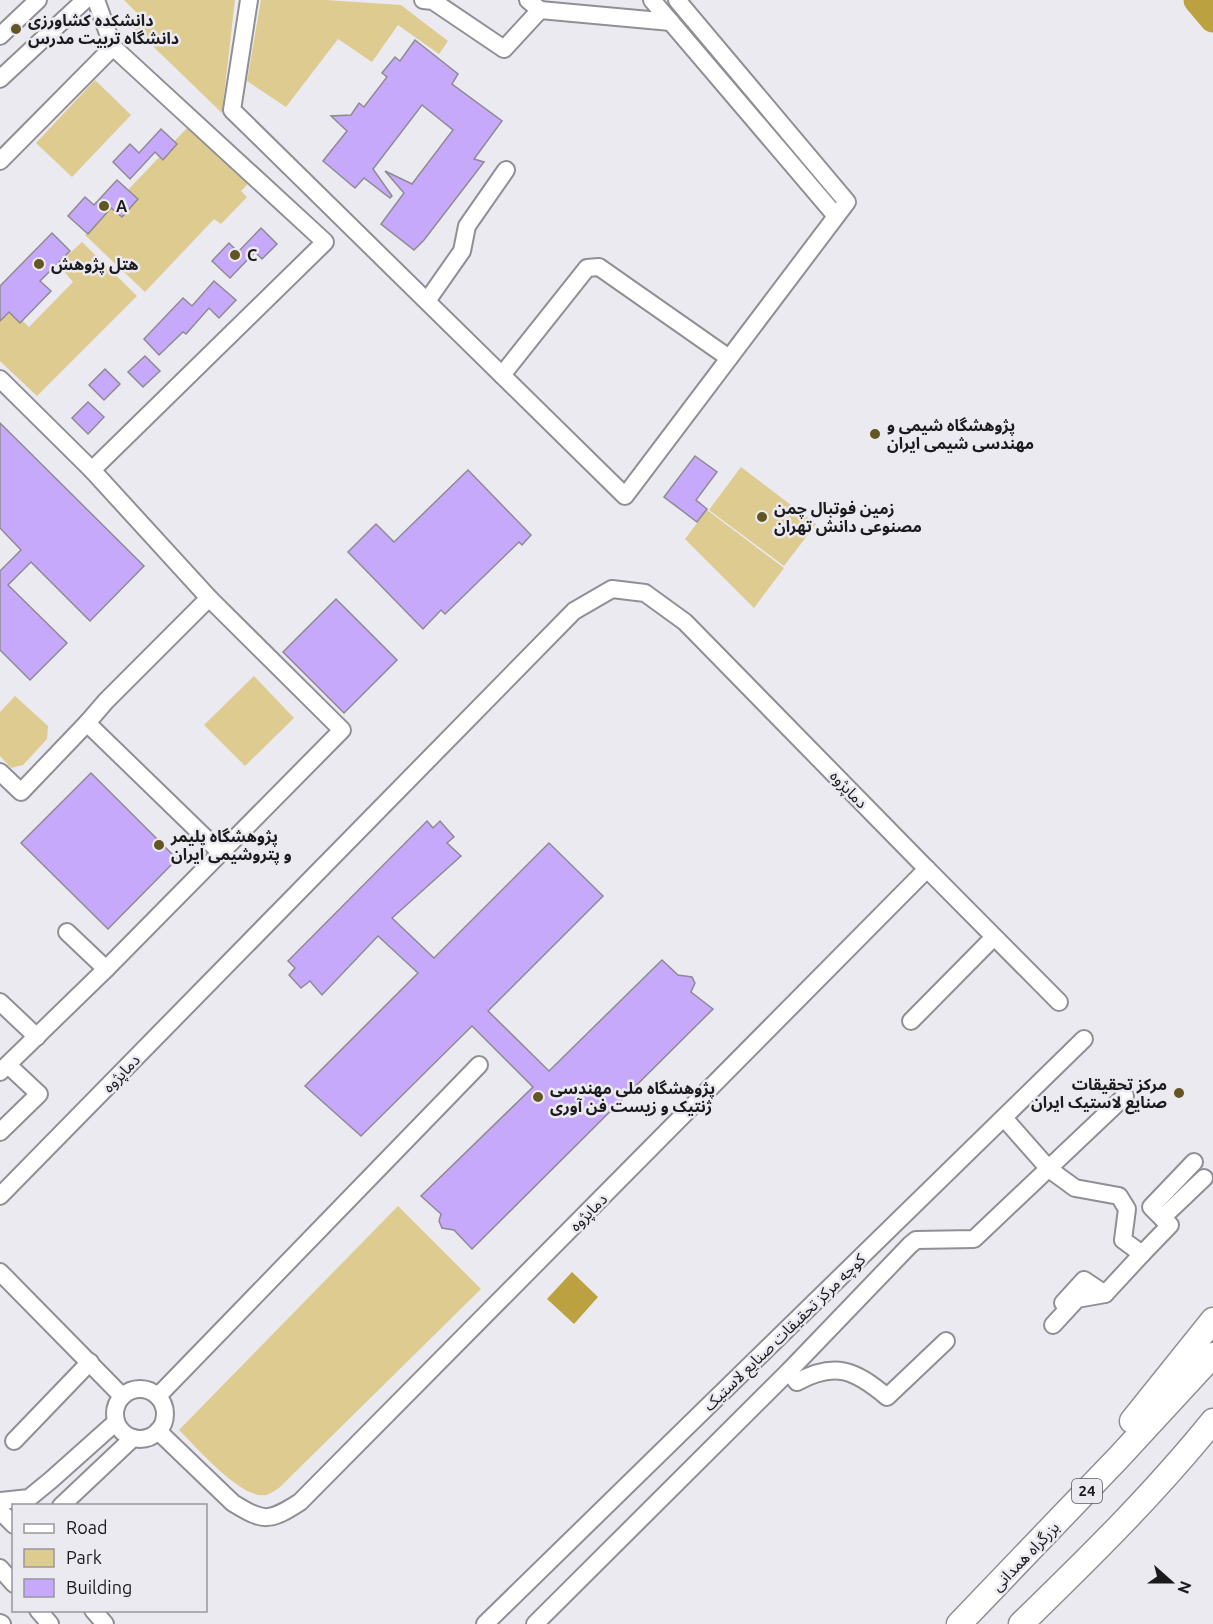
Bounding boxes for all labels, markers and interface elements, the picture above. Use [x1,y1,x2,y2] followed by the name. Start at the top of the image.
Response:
[28,11,179,48] place label: دانشکده کشاورزی دانشگاه تربیت مدرس
[9,22,23,36] marker: دانشکده کشاورزی دانشگاه تربیت مدرس
[116,197,128,215] place label: A
[97,199,111,213] marker: A
[247,246,257,264] place label: C
[228,248,242,262] marker: C
[51,255,138,275] place label: هتل پژوهش
[32,257,46,271] marker: هتل پژوهش
[887,416,1034,453] place label: پژوهشگاه شیمی و مهندسی شیمی ایران
[868,427,882,441] marker: پژوهشگاه شیمی و مهندسی شیمی ایران
[774,499,922,536] place label: زمین فوتبال چمن مصنوعی دانش تهران
[755,510,769,524] marker: زمین فوتبال چمن مصنوعی دانش تهران
[825,766,871,813] street label: دماپژوه
[170,827,292,865] place label: پژوهشگاه پلیمر و پتروشیمی ایران
[152,838,166,852] marker: پژوهشگاه پلیمر و پتروشیمی ایران
[99,1050,145,1097] street label: دماپژوه
[1031,1075,1167,1115] place label: مرکز تحقیقات صنایع لاستیک ایران
[550,1079,715,1116] place label: پژوهشگاه ملی مهندسی ژنتیک و زیست فن آوری
[1172,1086,1186,1100] marker: مرکز تحقیقات صنایع لاستیک ایران
[531,1090,545,1104] marker: پژوهشگاه ملی مهندسی ژنتیک و زیست فن آوری
[566,1190,612,1236] street label: دماپژوه
[699,1250,872,1417] street label: کوچه مرکز تحقیقات صنایع لاستیک
[1072,1479,1102,1503] road number: 24
[12,1504,207,1612] legend
[66,1517,108,1537] text: Road
[988,1518,1063,1595] street label: بزرگراه همدانی
[66,1547,102,1567] text: Park
[1141,1552,1201,1612] north arrow
[66,1577,132,1597] text: Building
[1174,1579,1196,1596] text: N

